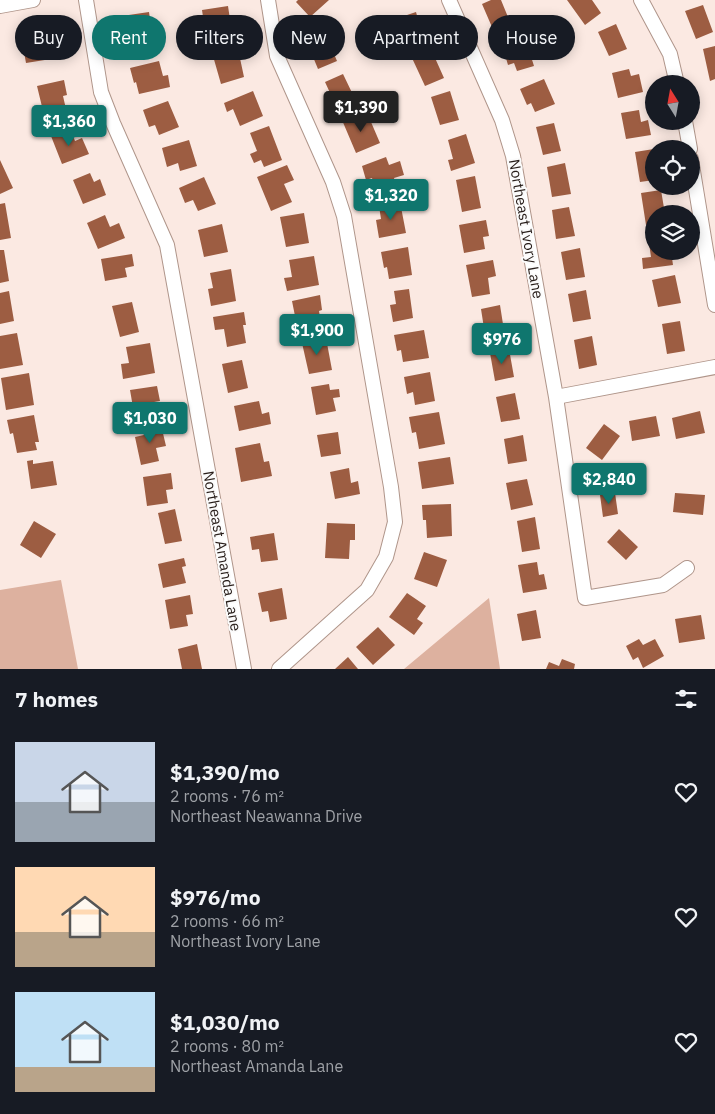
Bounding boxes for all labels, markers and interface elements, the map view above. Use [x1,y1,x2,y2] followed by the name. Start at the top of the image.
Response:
[15,15,82,60] chip: Buy
[92,15,166,60] chip: Rent
[176,15,263,60] chip: Filters
[273,15,345,60] chip: New
[355,15,478,60] chip: Apartment
[488,15,575,60] chip: House
[645,75,700,130] north arrow
[645,75,700,260] map controls
[320,90,402,133] pin: $1,390
[335,97,387,117] text: $1,390
[28,104,110,147] pin: $1,360
[43,111,95,131] text: $1,360
[645,140,700,195] button: locate
[505,158,548,300] street label: Northeast Ivory Lane
[350,178,432,221] pin: $1,320
[365,185,417,205] text: $1,320
[645,205,700,260] button: layers
[276,314,358,356] pin: $1,900
[291,320,343,340] text: $1,900
[472,322,532,365] pin: $976
[483,329,521,349] text: $976
[109,402,191,444] pin: $1,030
[124,408,176,428] text: $1,030
[568,462,650,505] pin: $2,840
[199,469,246,633] street label: Northeast Amanda Lane
[583,469,635,489] text: $2,840
[15,685,98,713] text: 7 homes
[672,685,700,713] icon: filters
[170,758,280,786] text: $1,390/mo
[55,762,115,822] icon: home
[672,778,700,806] icon: heart
[170,786,284,806] text: 2 rooms · 76 m²
[170,806,362,826] text: Northeast Neawanna Drive
[170,883,261,911] text: $976/mo
[55,887,115,947] icon: home
[672,903,700,931] icon: heart
[170,911,284,931] text: 2 rooms · 66 m²
[170,931,321,951] text: Northeast Ivory Lane
[170,1008,280,1036] text: $1,030/mo
[55,1012,115,1072] icon: home
[672,1028,700,1056] icon: heart
[170,1036,284,1056] text: 2 rooms · 80 m²
[170,1056,343,1076] text: Northeast Amanda Lane

